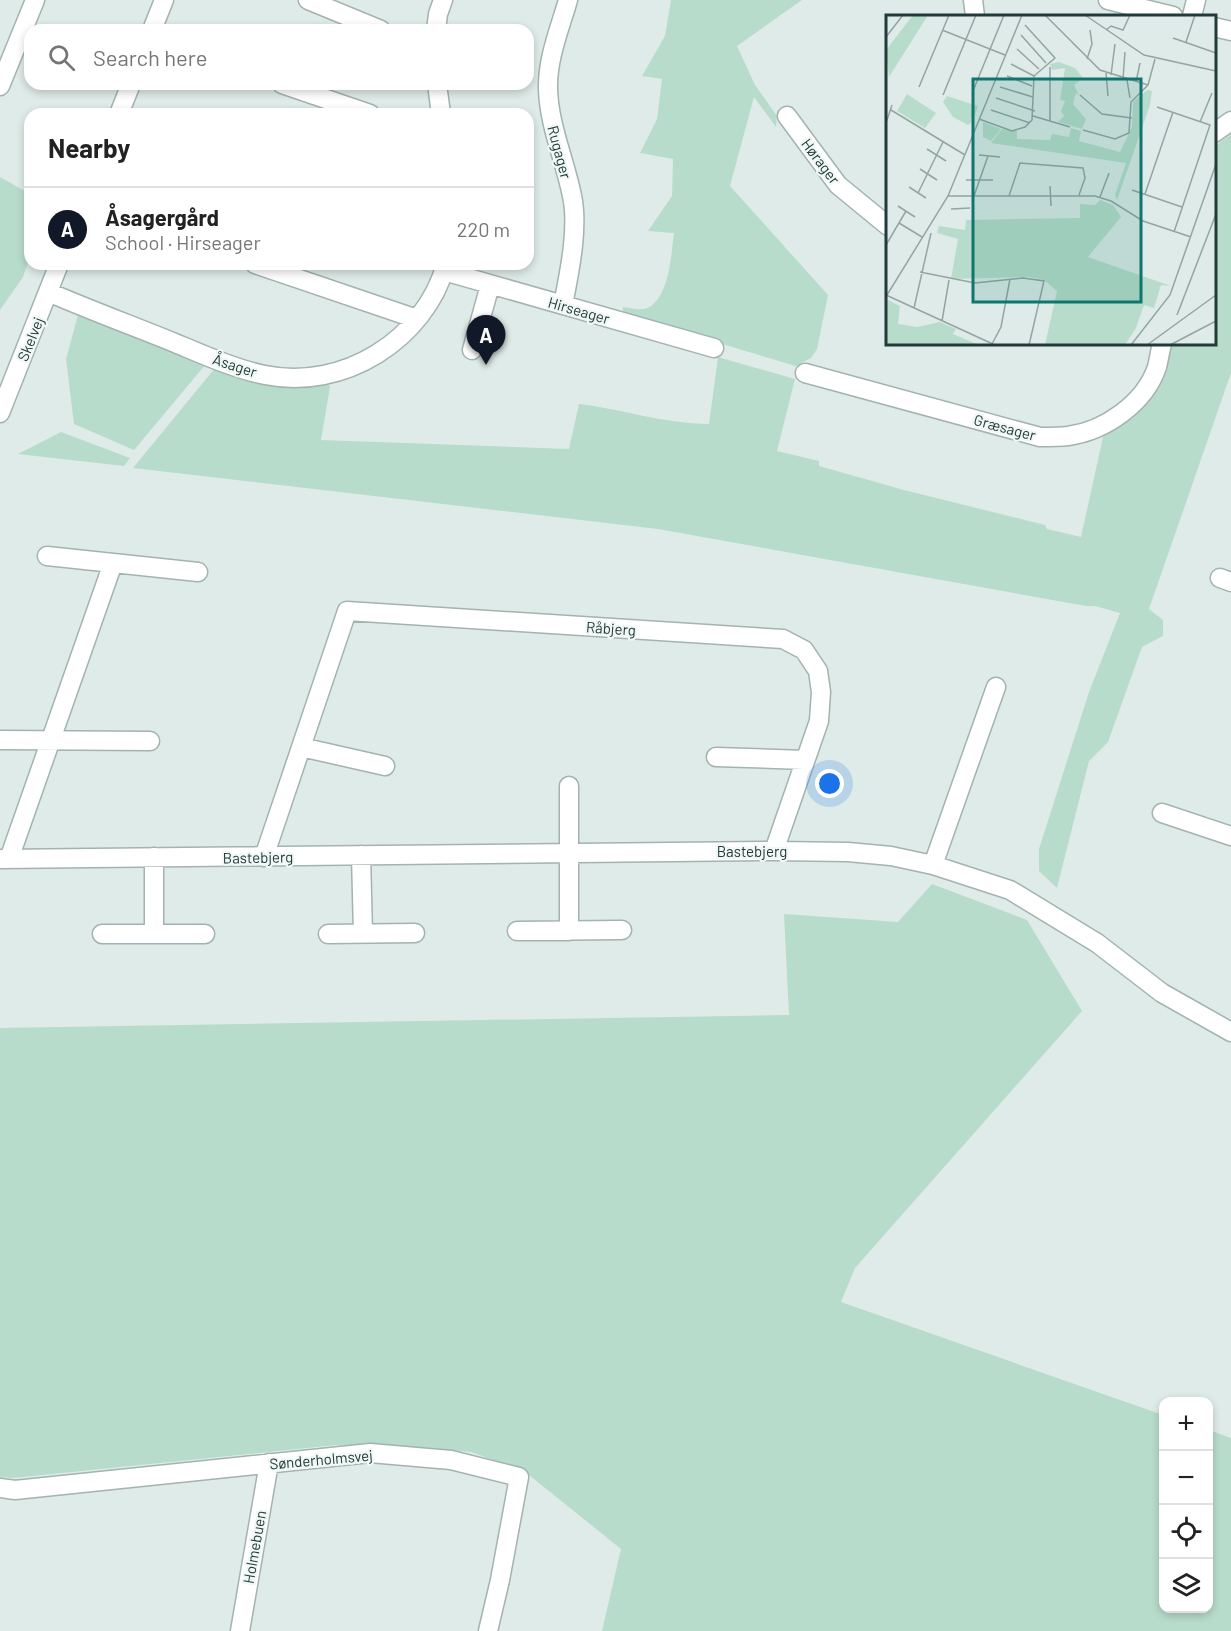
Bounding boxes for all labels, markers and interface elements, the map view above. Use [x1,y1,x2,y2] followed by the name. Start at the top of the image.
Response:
[886,15,1216,345] inset map
[24,24,534,90] search box
[45,41,78,74] icon: search
[93,44,207,70] text: Search here
[544,123,576,181] street label: Rugager
[48,132,130,163] text: Nearby
[798,135,844,188] street label: Hørager
[105,204,219,230] text: Åsagergård
[61,217,74,241] text: A
[457,217,510,241] text: 220 m
[105,230,261,254] text: School · Hirseager
[546,293,612,328] street label: Hirseager
[13,314,47,364] street label: Skelvej
[466,316,506,365] pin: A
[211,348,260,381] street label: Åsager
[972,410,1038,444] street label: Græsager
[585,617,637,639] street label: Råbjerg
[815,769,844,798] your location
[717,842,787,860] street label: Bastebjerg
[223,847,293,867] street label: Bastebjerg
[1159,1397,1213,1613] map controls
[1159,1397,1213,1451] button: +
[269,1446,373,1472] street label: Sønderholmsvej
[1159,1451,1213,1505] button: −
[1159,1505,1213,1559] button: locate
[239,1509,269,1585] street label: Holmebuen
[1159,1559,1213,1613] button: layers

